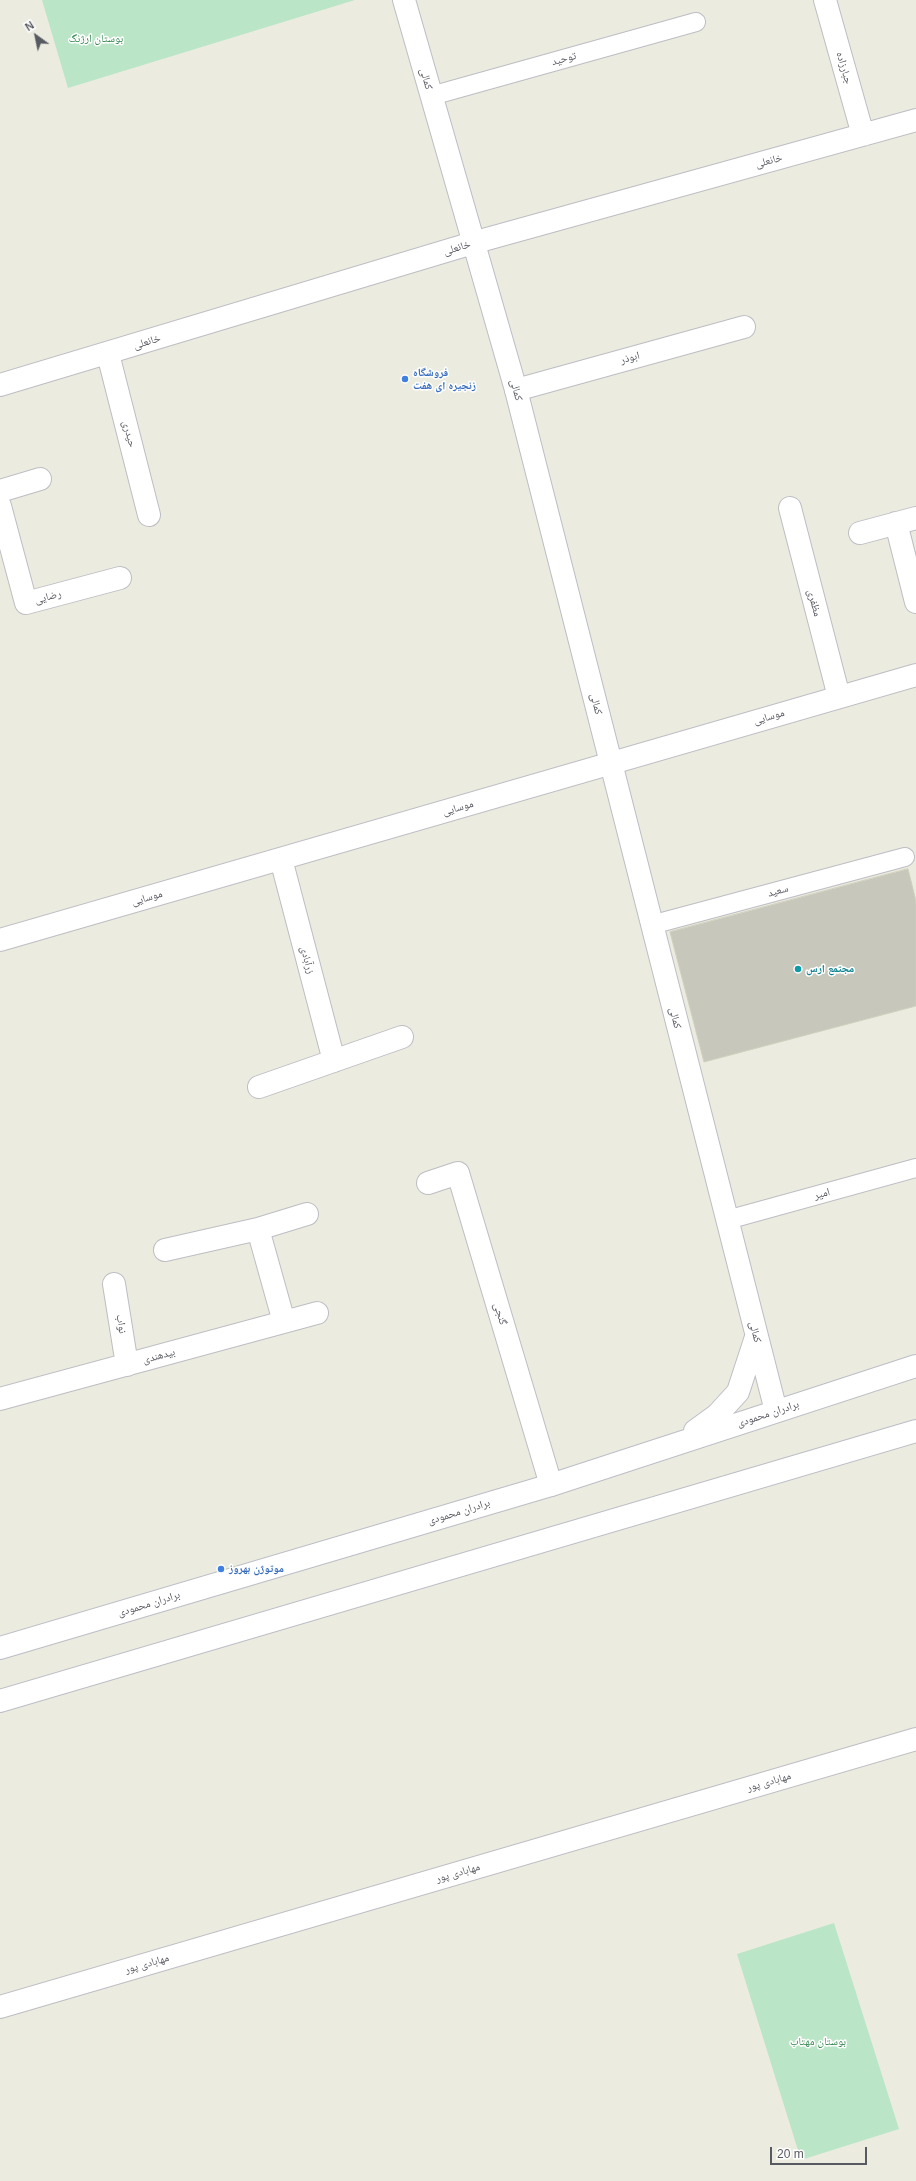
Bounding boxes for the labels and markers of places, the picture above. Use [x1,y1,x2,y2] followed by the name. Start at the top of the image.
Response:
[413,366,476,392] place label: فروشگاه زنجیره ای هفت
[400,374,410,384] marker: فروشگاه زنجیره ای هفت
[806,962,854,976] place label: مجتمع ارس
[793,964,803,974] marker: مجتمع ارس
[229,1562,284,1576] place label: موتوژن بهروز
[216,1564,226,1574] marker: موتوژن بهروز

